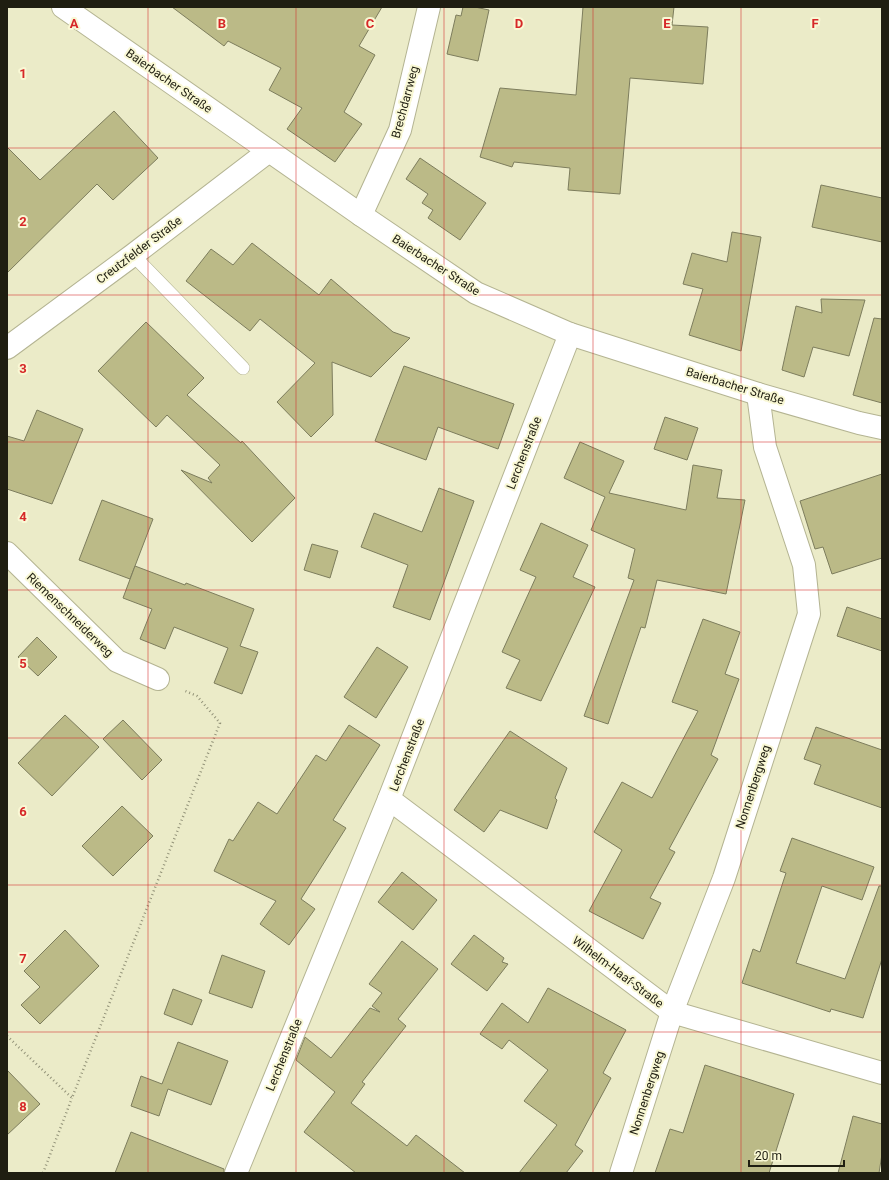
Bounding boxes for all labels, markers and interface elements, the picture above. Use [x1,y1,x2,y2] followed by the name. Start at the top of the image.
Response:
[70,16,79,31] text: A
[218,16,226,31] text: B
[366,16,375,31] text: C
[515,16,523,31] text: D
[663,16,671,31] text: E
[811,16,819,31] text: F
[123,46,215,116] street label: Baierbacher Straße
[389,64,421,140] street label: Brechdarrweg
[19,66,27,81] text: 1
[94,213,184,287] street label: Creutzfelder Straße
[19,214,27,229] text: 2
[389,231,483,299] street label: Baierbacher Straße
[19,361,27,376] text: 3
[684,364,786,408] street label: Baierbacher Straße
[504,415,544,491] street label: Lerchenstraße
[19,509,27,524] text: 4
[24,570,116,660] street label: Riemenschneiderweg
[19,656,27,671] text: 5
[387,717,427,793] street label: Lerchenstraße
[733,743,773,831] street label: Nonnenbergweg
[19,804,27,819] text: 6
[570,933,666,1011] street label: Wilhelm-Haaf-Straße
[19,951,27,966] text: 7
[263,1017,305,1093] street label: Lerchenstraße
[627,1049,667,1137] street label: Nonnenbergweg
[19,1099,27,1114] text: 8
[749,1142,844,1168] scale bar
[755,1149,782,1163] text: 20 m

